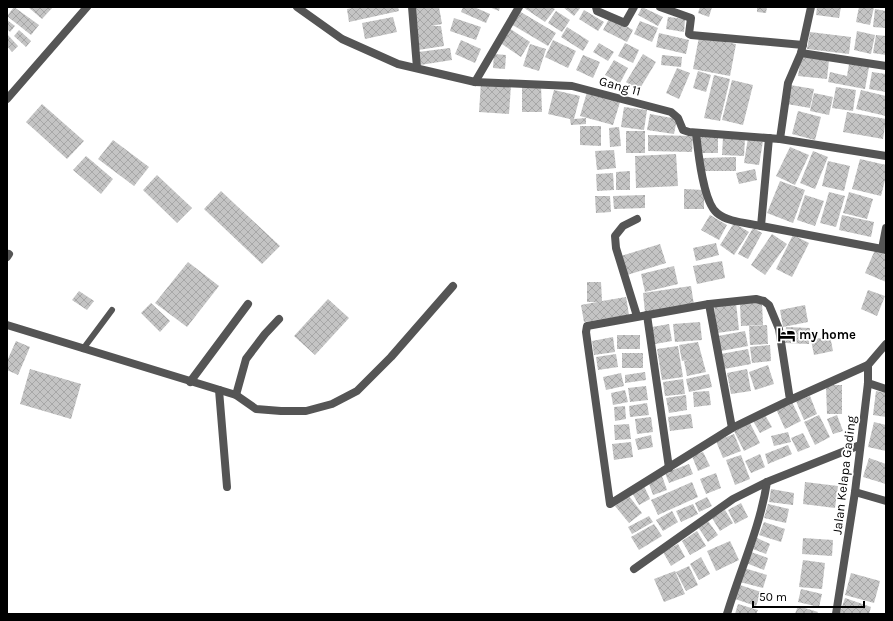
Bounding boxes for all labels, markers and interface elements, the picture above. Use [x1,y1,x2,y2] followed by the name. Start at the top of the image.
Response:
[598,73,642,99] street label: Gang 11
[776,324,796,344] hotel icon: my home
[799,327,856,342] place label: my home
[829,414,859,535] street label: Jalan Kelapa Gading
[753,583,864,609] scale bar
[759,590,787,604] text: 50 m

